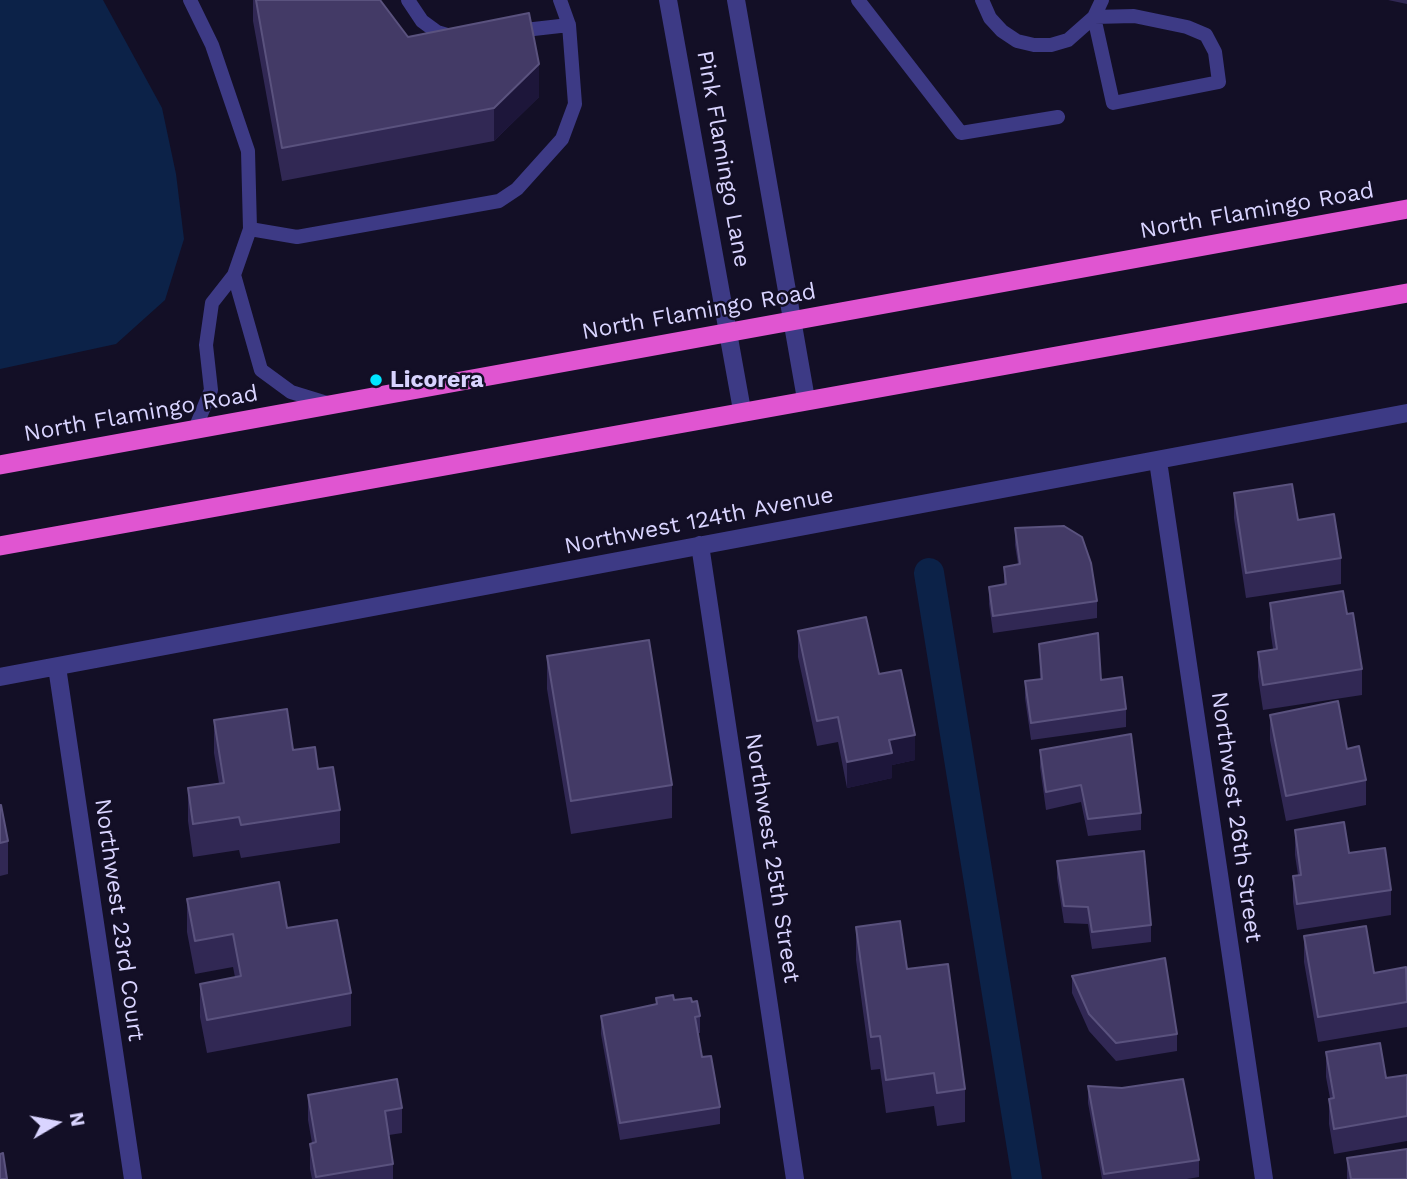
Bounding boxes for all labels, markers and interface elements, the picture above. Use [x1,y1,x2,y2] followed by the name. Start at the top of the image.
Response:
[690,48,756,270] street label: Pink Flamingo Lane
[1138,177,1376,245] street label: North Flamingo Road
[580,278,818,346] street label: North Flamingo Road
[390,366,483,394] place label: Licorera
[368,372,384,388] marker: Licorera
[22,380,260,448] street label: North Flamingo Road
[562,481,836,561] street label: Northwest 124th Avenue
[1205,690,1267,944] street label: Northwest 26th Street
[739,731,805,985] street label: Northwest 25th Street
[88,797,150,1043] street label: Northwest 23rd Court
[21,1088,91,1158] north arrow
[65,1110,90,1128] text: N

